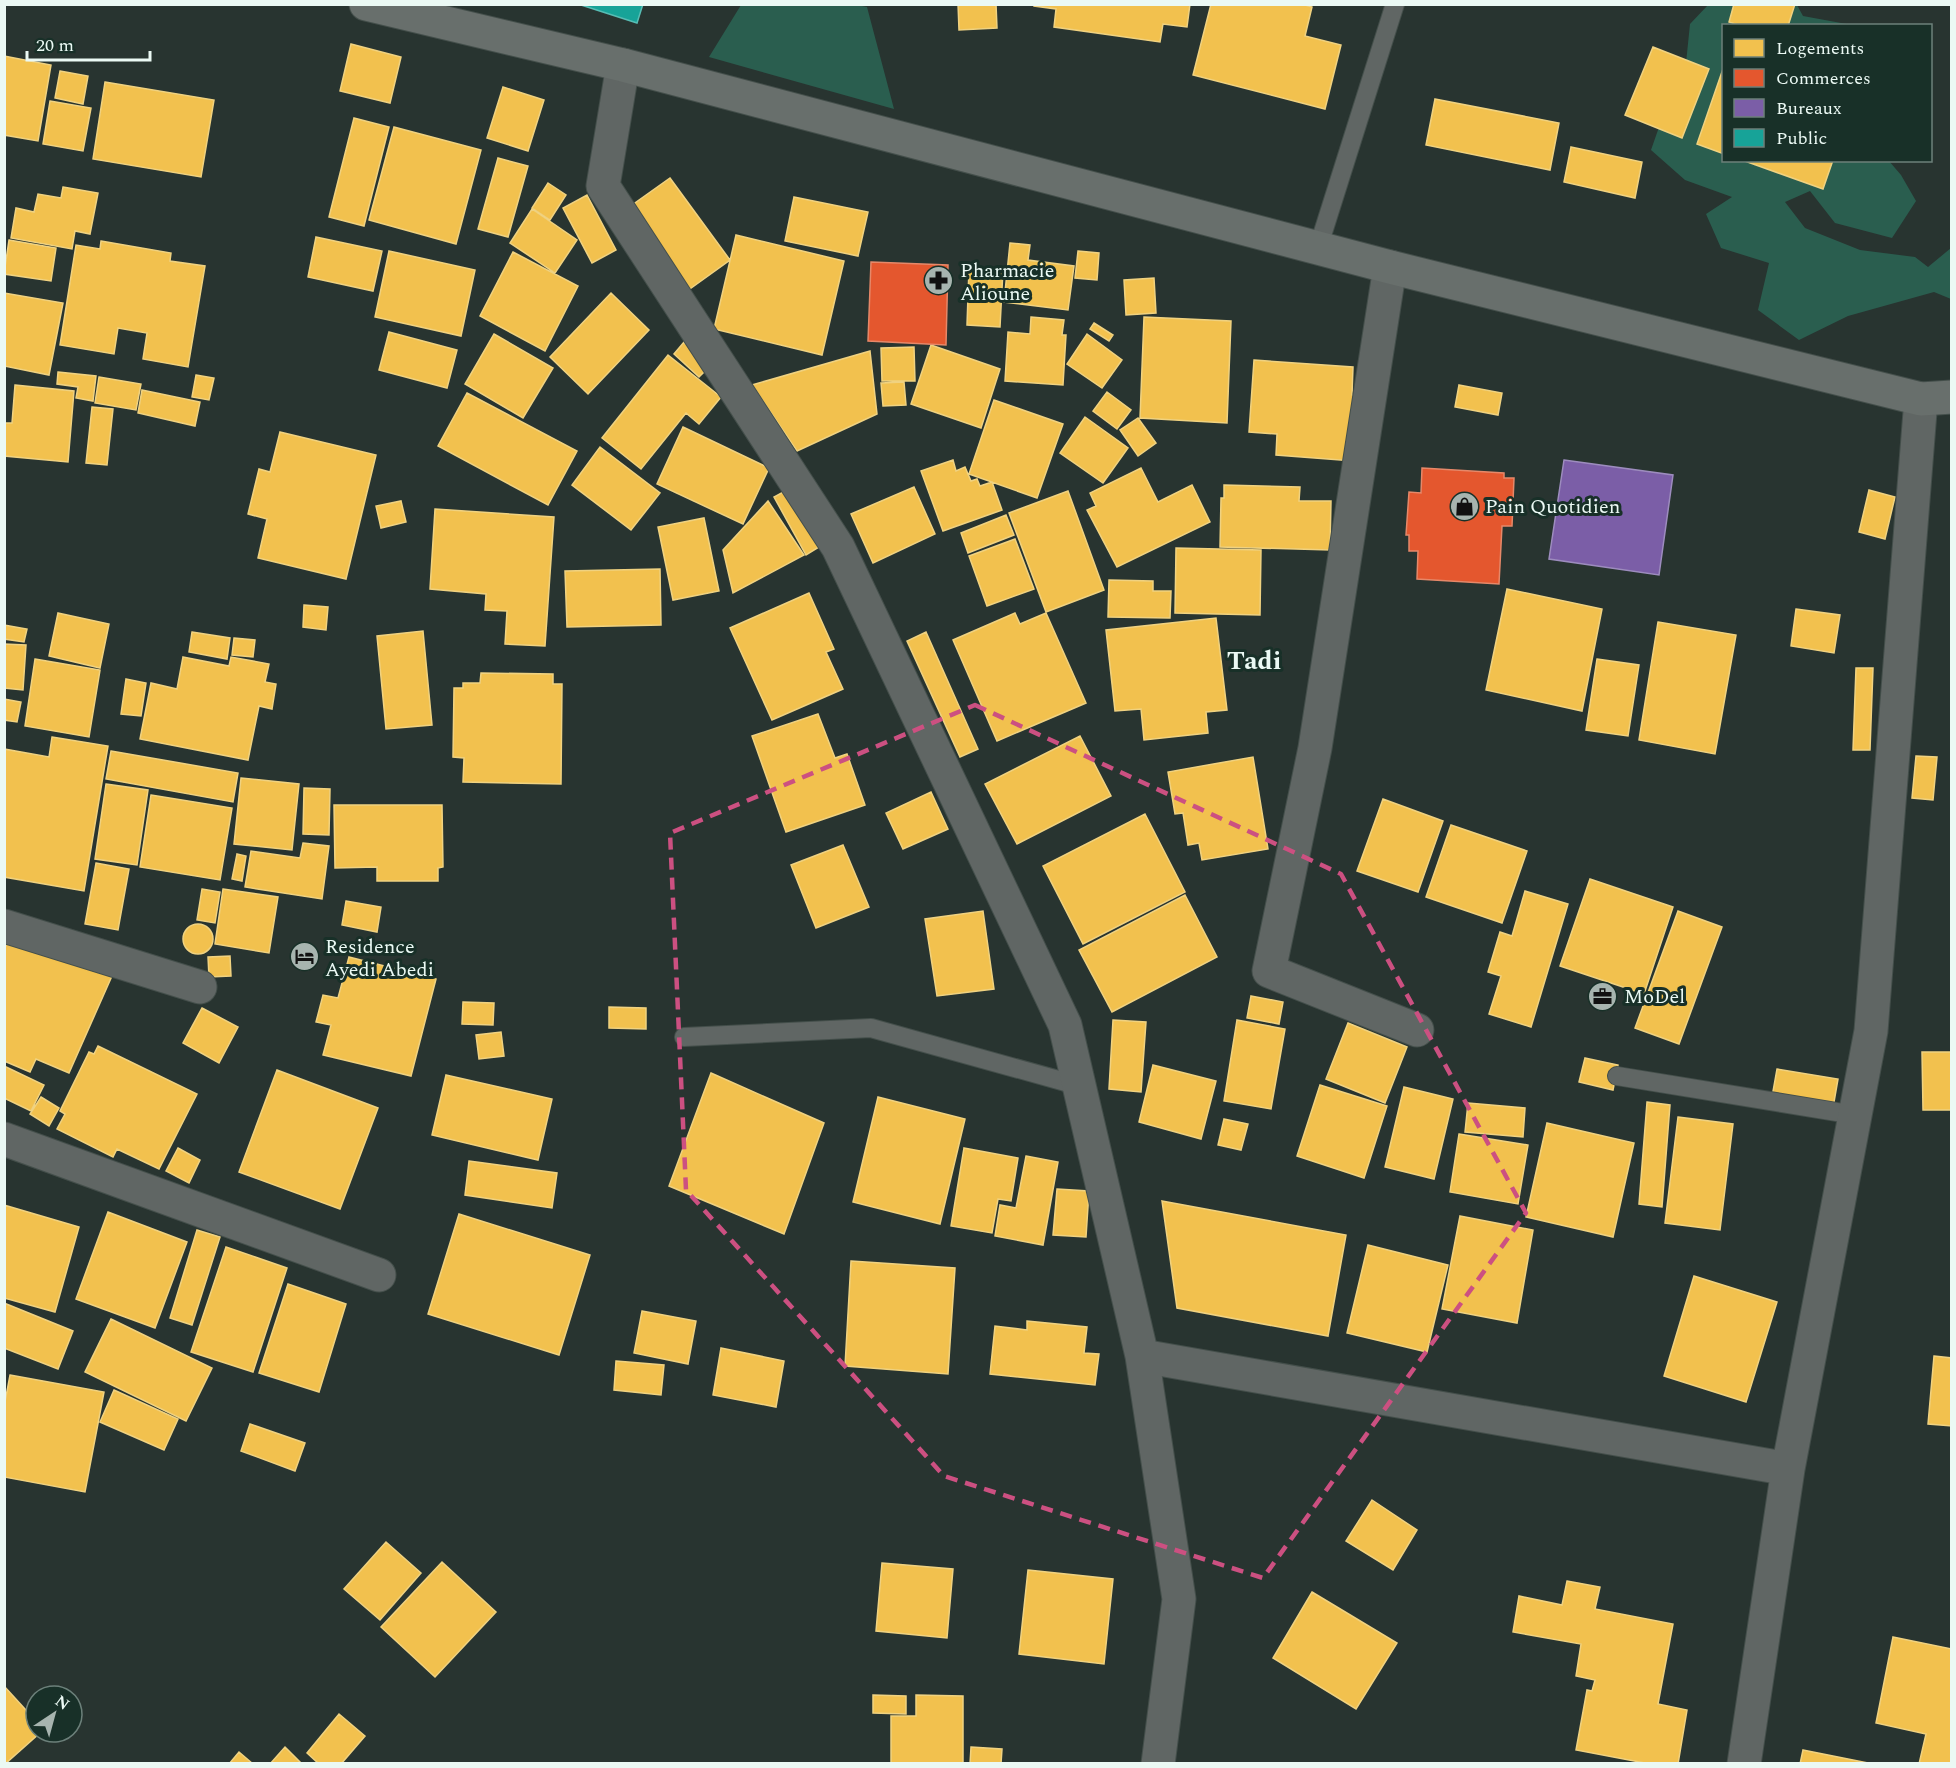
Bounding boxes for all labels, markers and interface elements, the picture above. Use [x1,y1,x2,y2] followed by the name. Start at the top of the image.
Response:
[27,24,150,62] scale bar
[1722,24,1932,162] legend
[36,32,74,59] text: 20 m
[1776,35,1864,62] text: Logements
[1776,65,1871,92] text: Commerces
[1776,95,1842,122] text: Bureaux
[1776,125,1827,152] text: Public
[960,256,1054,309] place label: Pharmacie Alioune
[923,265,955,297] pharmacy icon: Pharmacie Alioune
[1448,490,1480,522] shop icon: Pain Quotidien
[1485,492,1620,522] place label: Pain Quotidien
[1227,641,1281,681] district label: Tadi
[325,932,434,985] place label: Residence Ayedi Abedi
[288,941,320,973] hotel icon: Residence Ayedi Abedi
[1587,980,1619,1012] office icon: MoDel
[1624,982,1685,1012] place label: MoDel
[24,1684,84,1744] north arrow
[50,1689,75,1716] text: N

